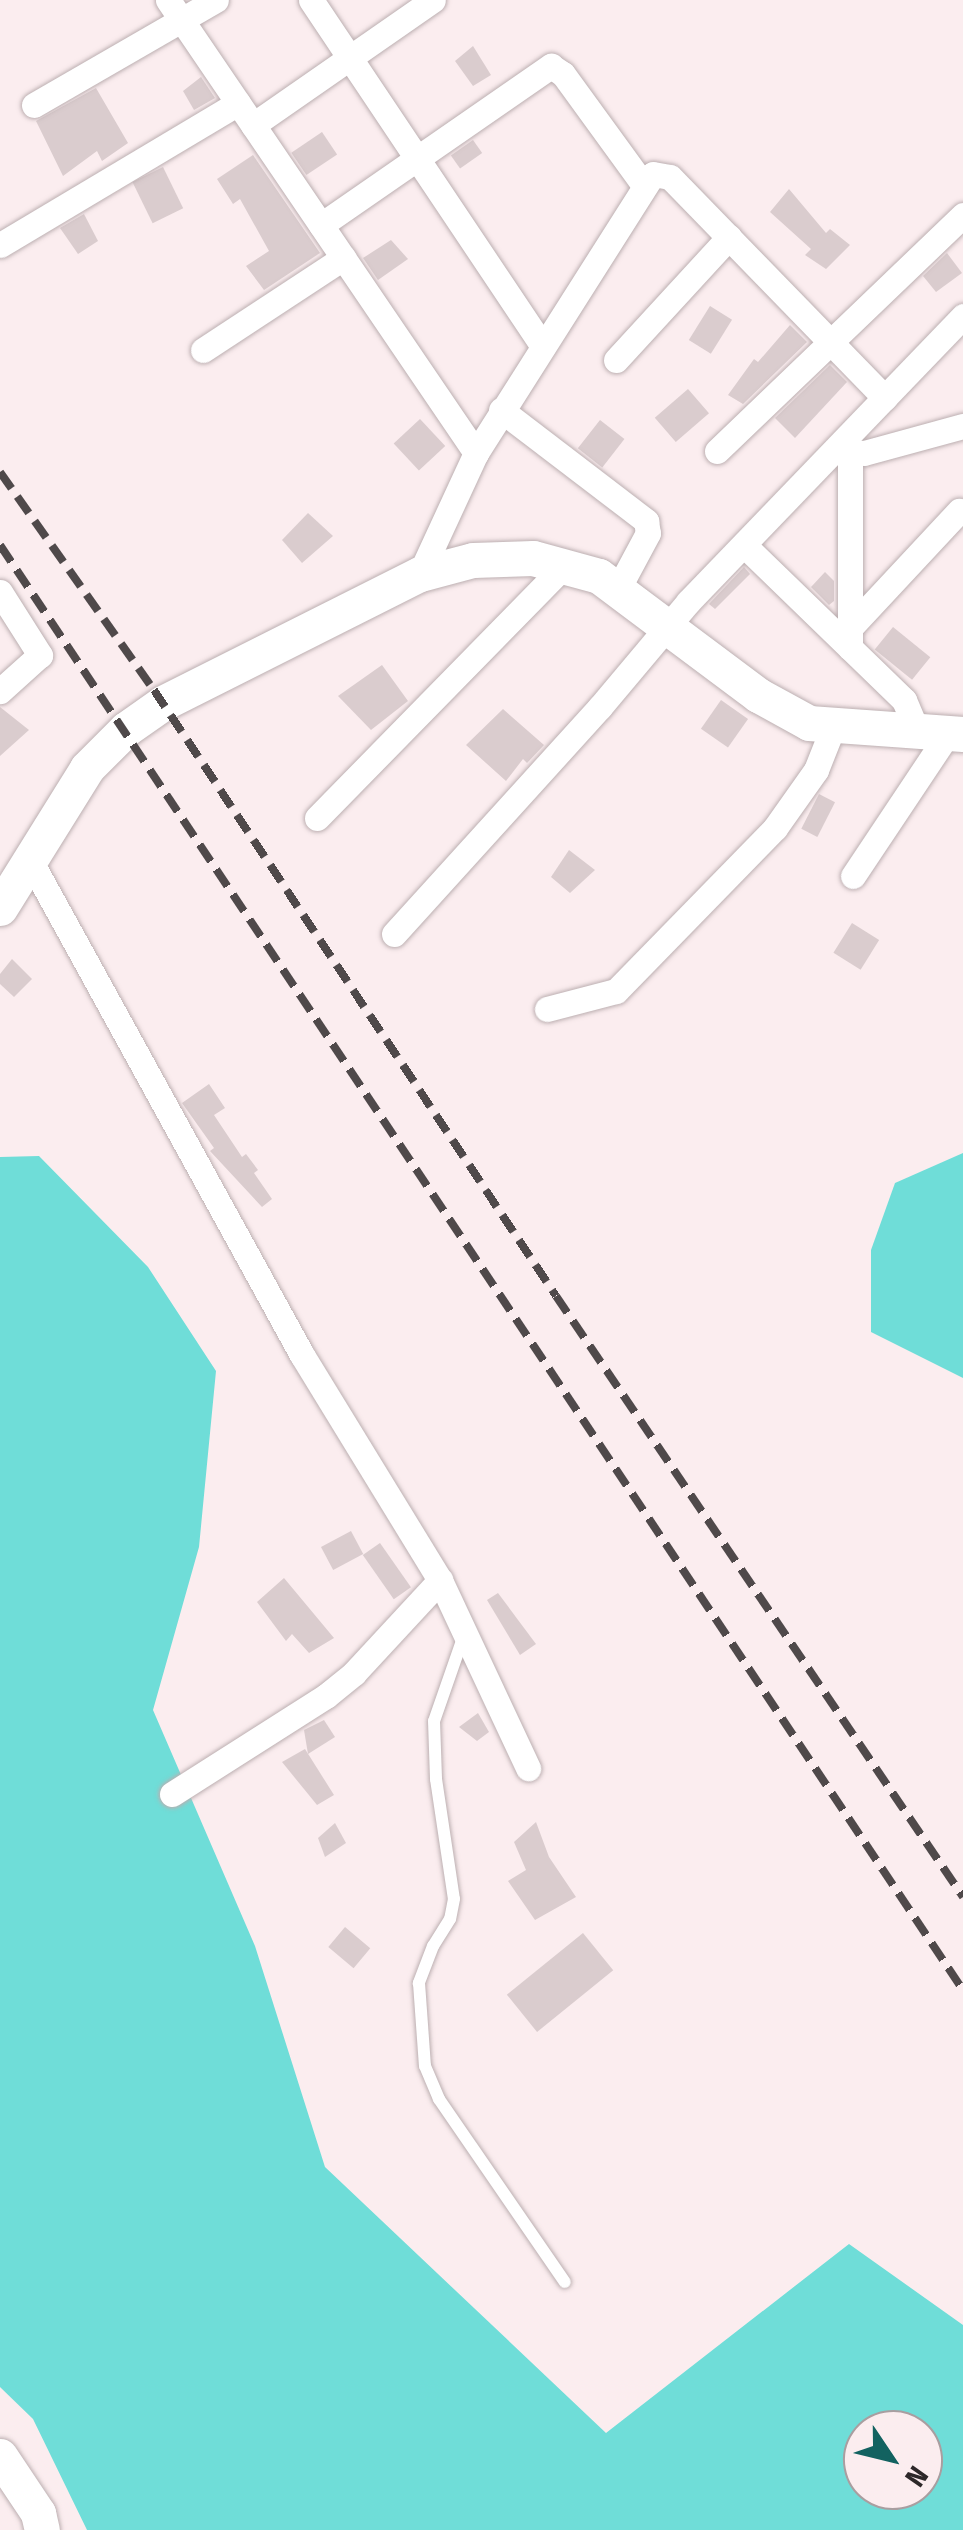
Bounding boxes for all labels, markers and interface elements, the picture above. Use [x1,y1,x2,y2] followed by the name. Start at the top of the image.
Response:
[843,2410,943,2510] north arrow
[898,2460,935,2493] text: N

